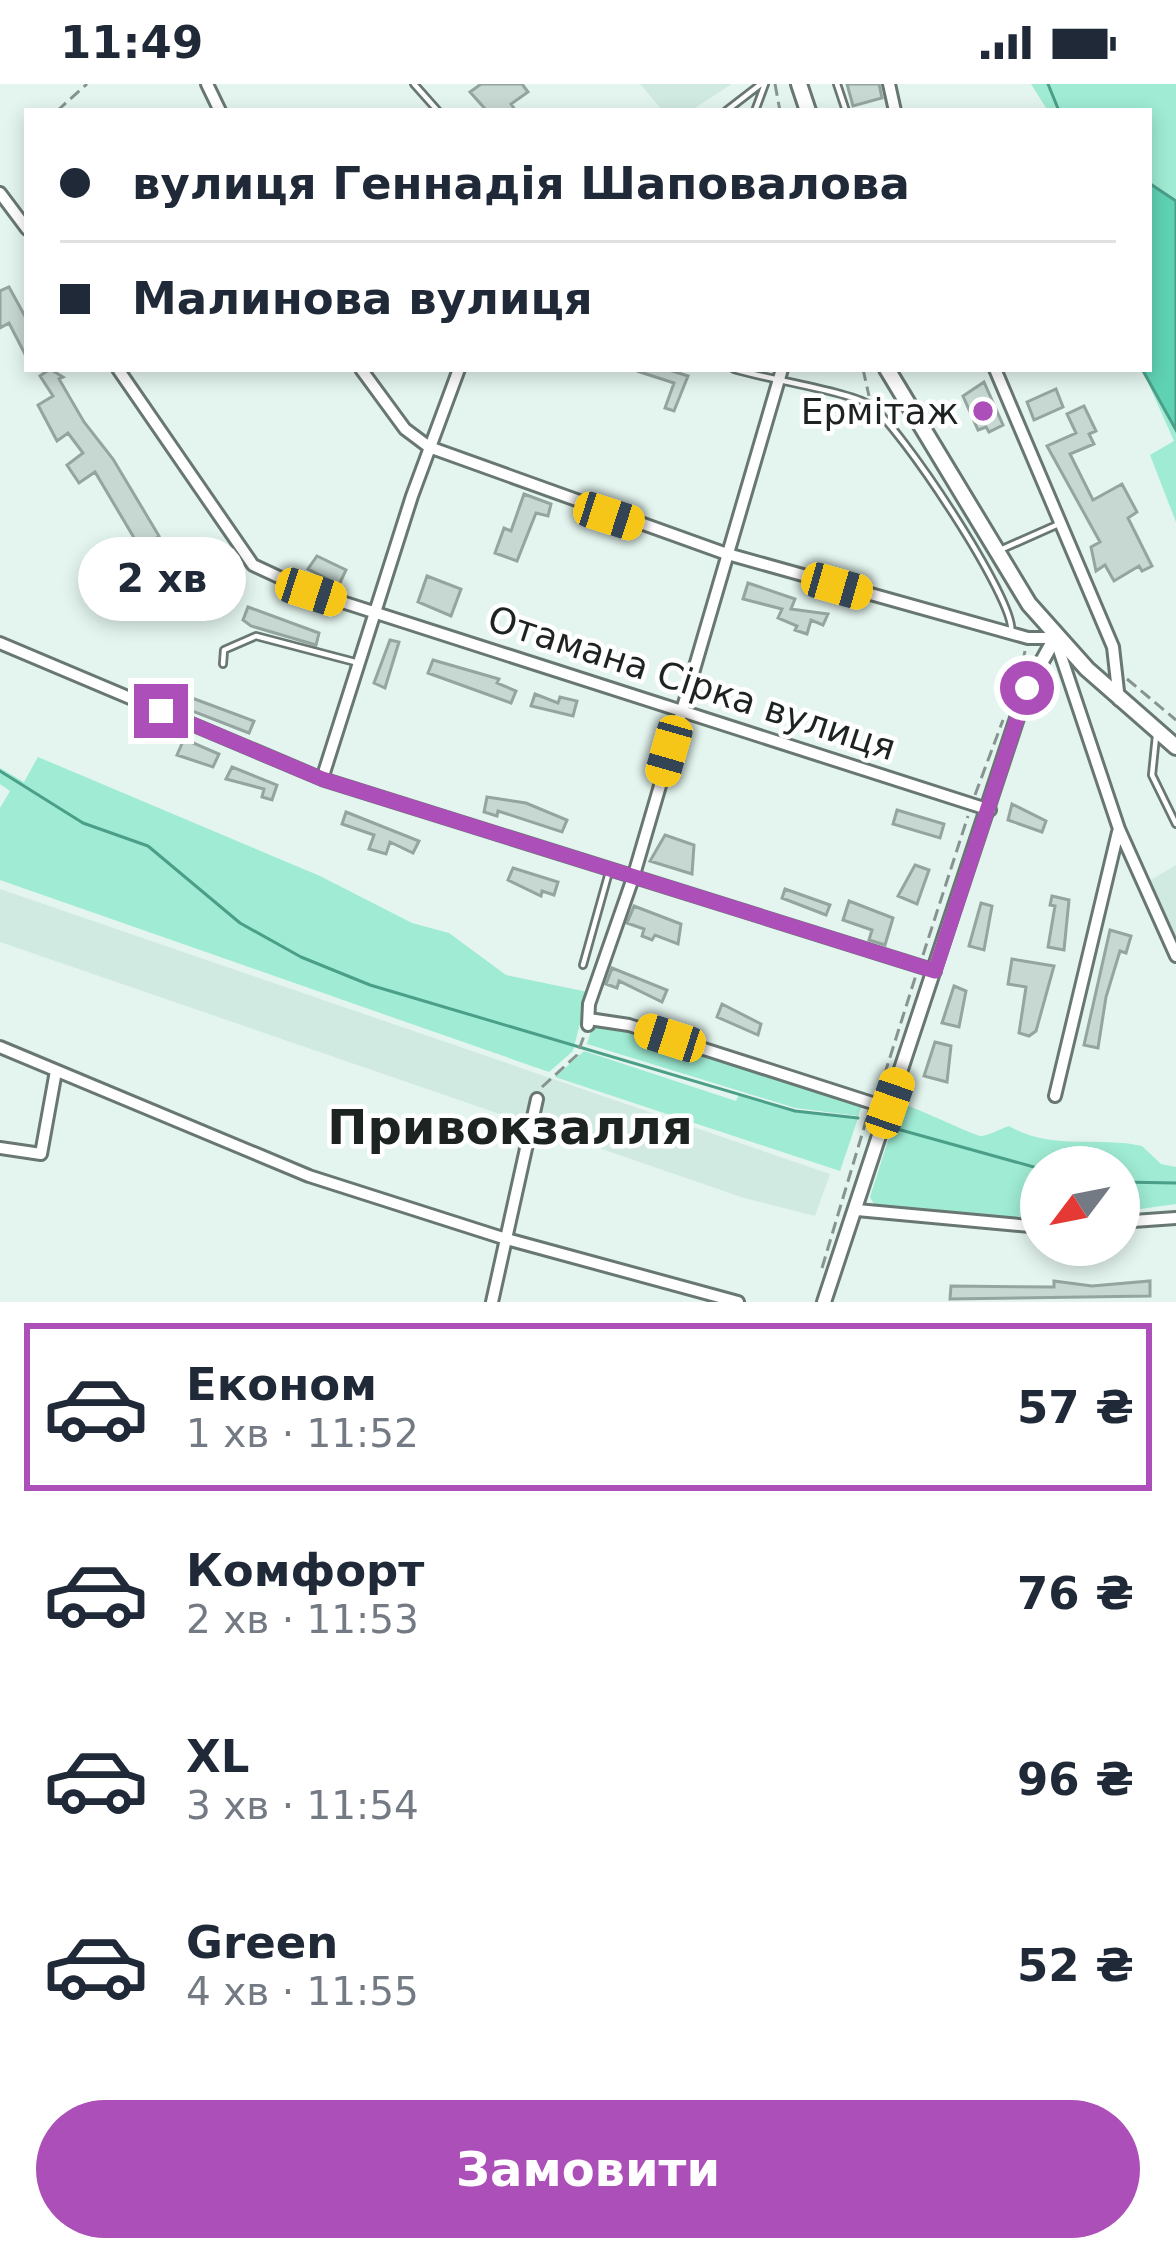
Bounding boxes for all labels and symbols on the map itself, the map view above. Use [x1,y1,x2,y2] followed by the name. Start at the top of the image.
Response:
[801,391,959,432] place label: Ермітаж
[970,398,996,424] marker: Ермітаж
[569,488,649,544] car
[77,537,245,621] callout: 2 хв
[797,559,877,613] car
[271,564,351,620] car
[483,598,901,768] street label: Отамана Сірка вулиця
[1000,661,1054,715] route start
[134,684,188,738] route end
[642,711,696,791] car
[630,1010,710,1066] car
[861,1063,919,1143] car
[327,1099,693,1155] district label: Привокзалля
[1020,1146,1140,1266] north arrow

